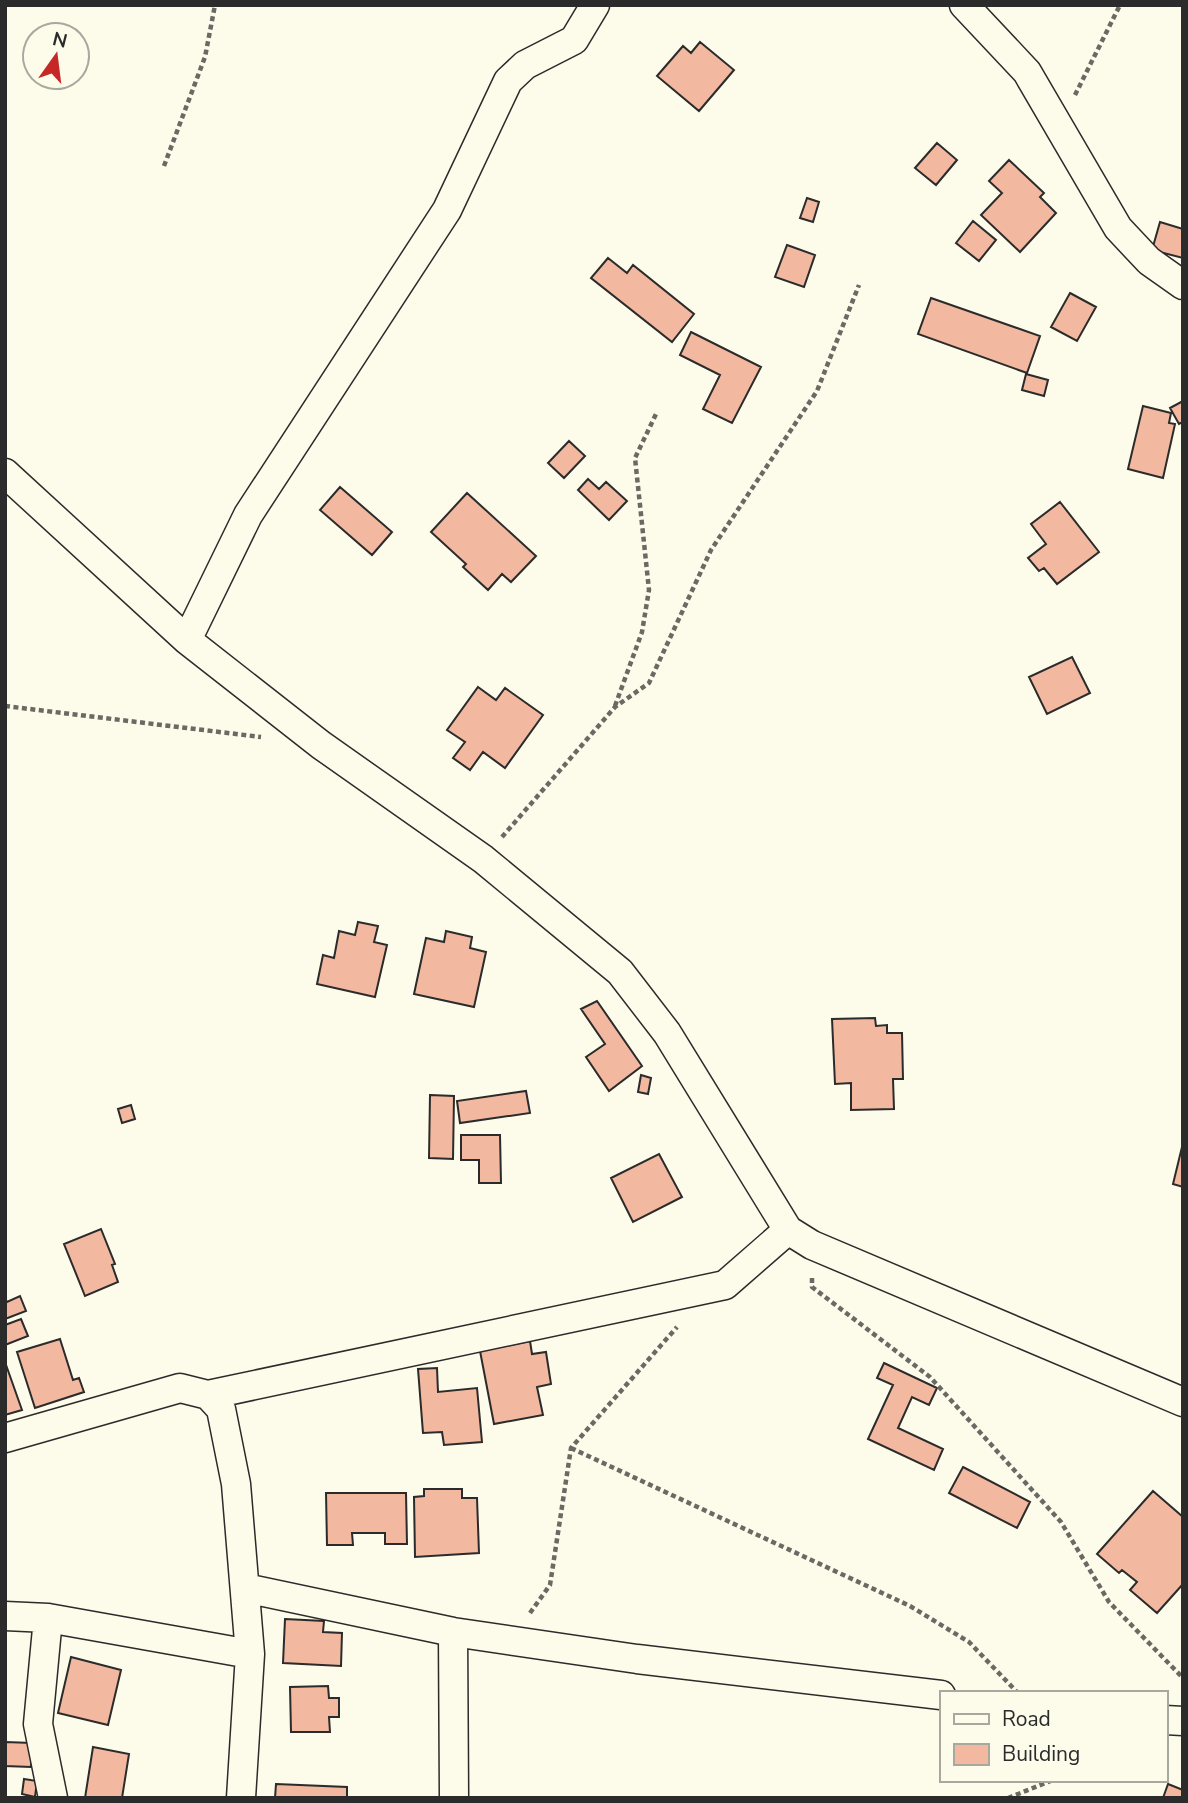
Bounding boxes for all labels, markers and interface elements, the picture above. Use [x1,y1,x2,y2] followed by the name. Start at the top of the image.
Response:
[21,21,91,91] north arrow
[50,26,70,55] text: N
[940,1691,1167,1782] legend
[1002,1705,1051,1733] text: Road
[1002,1740,1080,1768] text: Building

